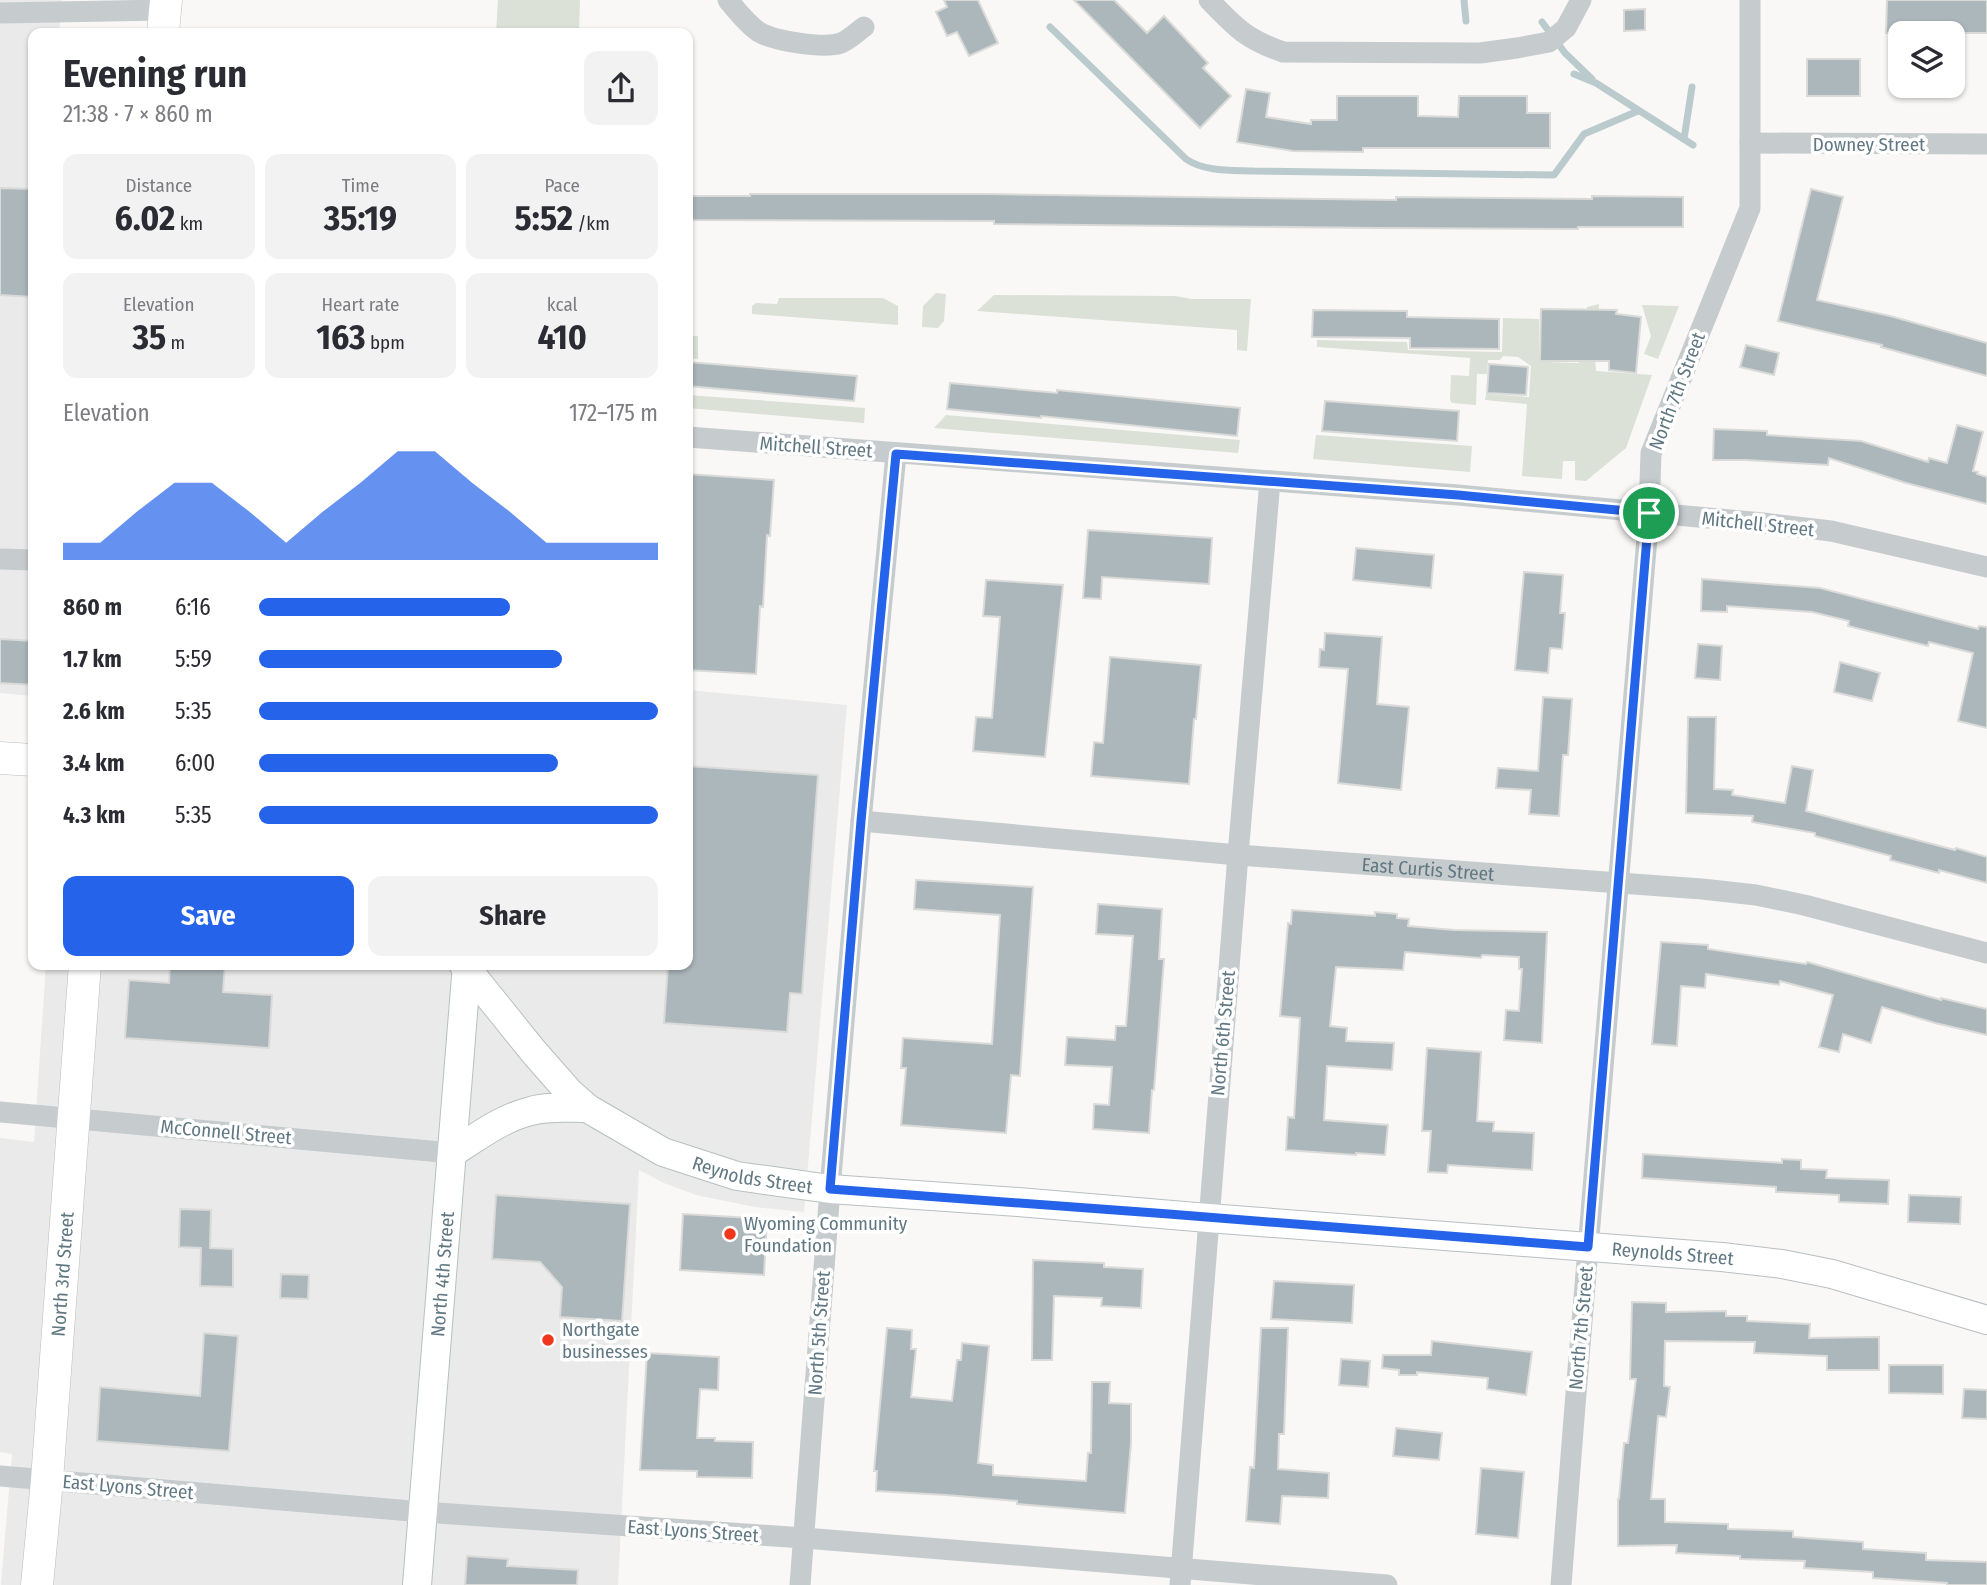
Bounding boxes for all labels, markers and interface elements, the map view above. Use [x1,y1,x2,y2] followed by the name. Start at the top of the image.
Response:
[1888,21,1965,98] map controls
[1888,21,1965,98] button: layers
[63,51,247,97] text: Evening run
[584,51,658,125] button: share
[63,100,213,128] text: 21:38 · 7 × 860 m
[1813,133,1926,156] street label: Downey Street
[126,174,192,197] text: Distance
[342,174,379,197] text: Time
[544,174,580,197] text: Pace
[114,197,175,239] text: 6.02
[324,197,397,239] text: 35:19
[515,197,573,239] text: 5:52
[175,212,203,235] text: km
[573,212,610,235] text: /km
[123,293,195,316] text: Elevation
[321,293,400,316] text: Heart rate
[547,293,578,316] text: kcal
[132,316,166,358] text: 35
[316,316,366,358] text: 163
[537,316,587,358] text: 410
[1644,328,1710,453] street label: North 7th Street
[166,331,185,354] text: m
[366,331,405,354] text: bpm
[63,399,150,427] text: Elevation
[569,399,658,427] text: 172–175 m
[759,432,874,462] street label: Mitchell Street
[1619,483,1679,543] pin
[1630,494,1668,532] icon: arrive
[1701,507,1816,541] street label: Mitchell Street
[63,593,122,621] text: 860 m
[175,593,211,621] text: 6:16
[63,645,122,673] text: 1.7 km
[175,645,212,673] text: 5:59
[63,697,125,725] text: 2.6 km
[175,697,212,725] text: 5:35
[63,749,125,777] text: 3.4 km
[175,749,215,777] text: 6:00
[63,801,125,829] text: 4.3 km
[175,801,212,829] text: 5:35
[1361,853,1496,885] street label: East Curtis Street
[63,876,354,956] button: Save
[368,876,658,956] button: Share
[1206,969,1240,1097] street label: North 6th Street
[159,1115,293,1149] street label: McConnell Street
[690,1151,815,1198] street label: Reynolds Street
[46,1210,78,1337] street label: North 3rd Street
[426,1210,459,1338] street label: North 4th Street
[744,1212,908,1257] place label: Wyoming Community Foundation
[722,1226,738,1242] marker: Wyoming Community Foundation
[1611,1237,1736,1270] street label: Reynolds Street
[1564,1264,1598,1391] street label: North 7th Street
[803,1269,835,1396] street label: North 5th Street
[562,1318,648,1363] place label: Northgate businesses
[540,1332,556,1348] marker: Northgate businesses
[61,1470,195,1504] street label: East Lyons Street
[627,1515,760,1547] street label: East Lyons Street

